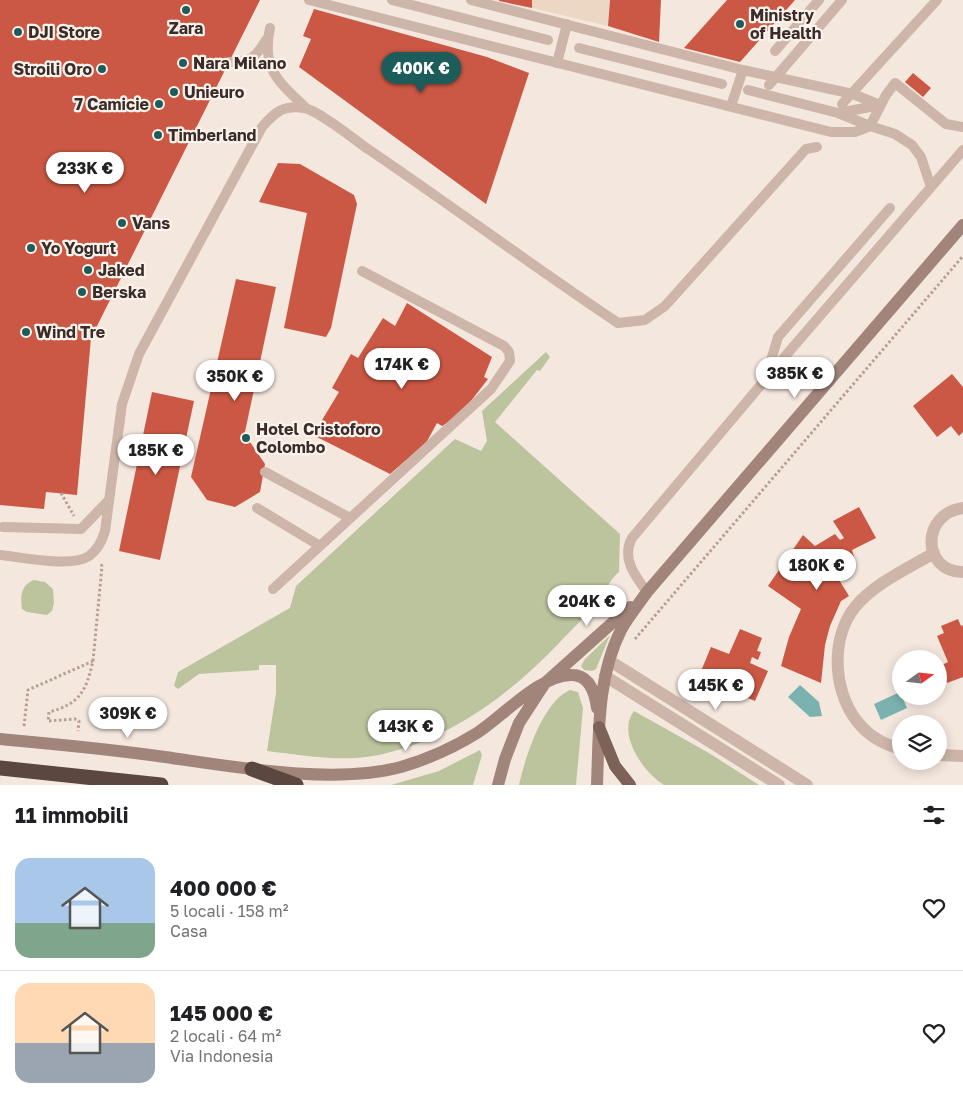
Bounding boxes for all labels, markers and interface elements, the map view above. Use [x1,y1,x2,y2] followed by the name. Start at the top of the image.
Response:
[180,4,192,16] marker: Zara
[750,5,821,43] place label: Ministry of Health
[169,18,203,38] place label: Zara
[734,18,746,30] marker: Ministry of Health
[28,22,100,42] place label: DJI Store
[12,26,24,38] marker: DJI Store
[380,52,462,94] pin: 400K €
[193,53,287,73] place label: Nara Milano
[177,57,189,69] marker: Nara Milano
[392,58,450,78] text: 400K €
[13,59,92,79] place label: Stroili Oro
[96,63,108,75] marker: Stroili Oro
[184,82,245,102] place label: Unieuro
[168,86,180,98] marker: Unieuro
[74,94,149,114] place label: 7 Camicie
[153,98,165,110] marker: 7 Camicie
[168,125,257,145] place label: Timberland
[152,129,164,141] marker: Timberland
[44,152,126,194] pin: 233K €
[57,158,113,178] text: 233K €
[132,213,170,233] place label: Vans
[116,217,128,229] marker: Vans
[41,238,116,258] place label: Yo Yogurt
[25,242,37,254] marker: Yo Yogurt
[98,260,145,280] place label: Jaked
[82,264,94,276] marker: Jaked
[92,282,146,302] place label: Berska
[76,286,88,298] marker: Berska
[36,322,105,342] place label: Wind Tre
[20,326,32,338] marker: Wind Tre
[361,348,443,390] pin: 174K €
[375,354,429,374] text: 174K €
[754,356,836,399] pin: 385K €
[194,360,276,402] pin: 350K €
[767,363,823,383] text: 385K €
[207,366,263,386] text: 350K €
[256,419,381,457] place label: Hotel Cristoforo Colombo
[240,432,252,444] marker: Hotel Cristoforo Colombo
[115,434,197,476] pin: 185K €
[128,440,184,460] text: 185K €
[776,548,858,591] pin: 180K €
[789,555,845,575] text: 180K €
[546,584,628,627] pin: 204K €
[558,591,616,611] text: 204K €
[892,650,948,705] north arrow
[892,650,947,770] map controls
[675,668,757,711] pin: 145K €
[689,675,743,695] text: 145K €
[87,696,169,739] pin: 309K €
[99,703,157,723] text: 309K €
[365,710,447,752] pin: 143K €
[892,715,947,770] button: layers
[379,716,433,736] text: 143K €
[920,801,948,829] icon: filters
[15,802,128,828] text: 11 immobili
[170,875,277,901] text: 400 000 €
[55,878,115,938] icon: home
[920,894,948,922] icon: heart
[170,901,289,921] text: 5 locali · 158 m²
[170,921,207,941] text: Casa
[170,1000,273,1026] text: 145 000 €
[55,1003,115,1063] icon: home
[920,1019,948,1047] icon: heart
[170,1026,281,1046] text: 2 locali · 64 m²
[170,1046,273,1066] text: Via Indonesia

